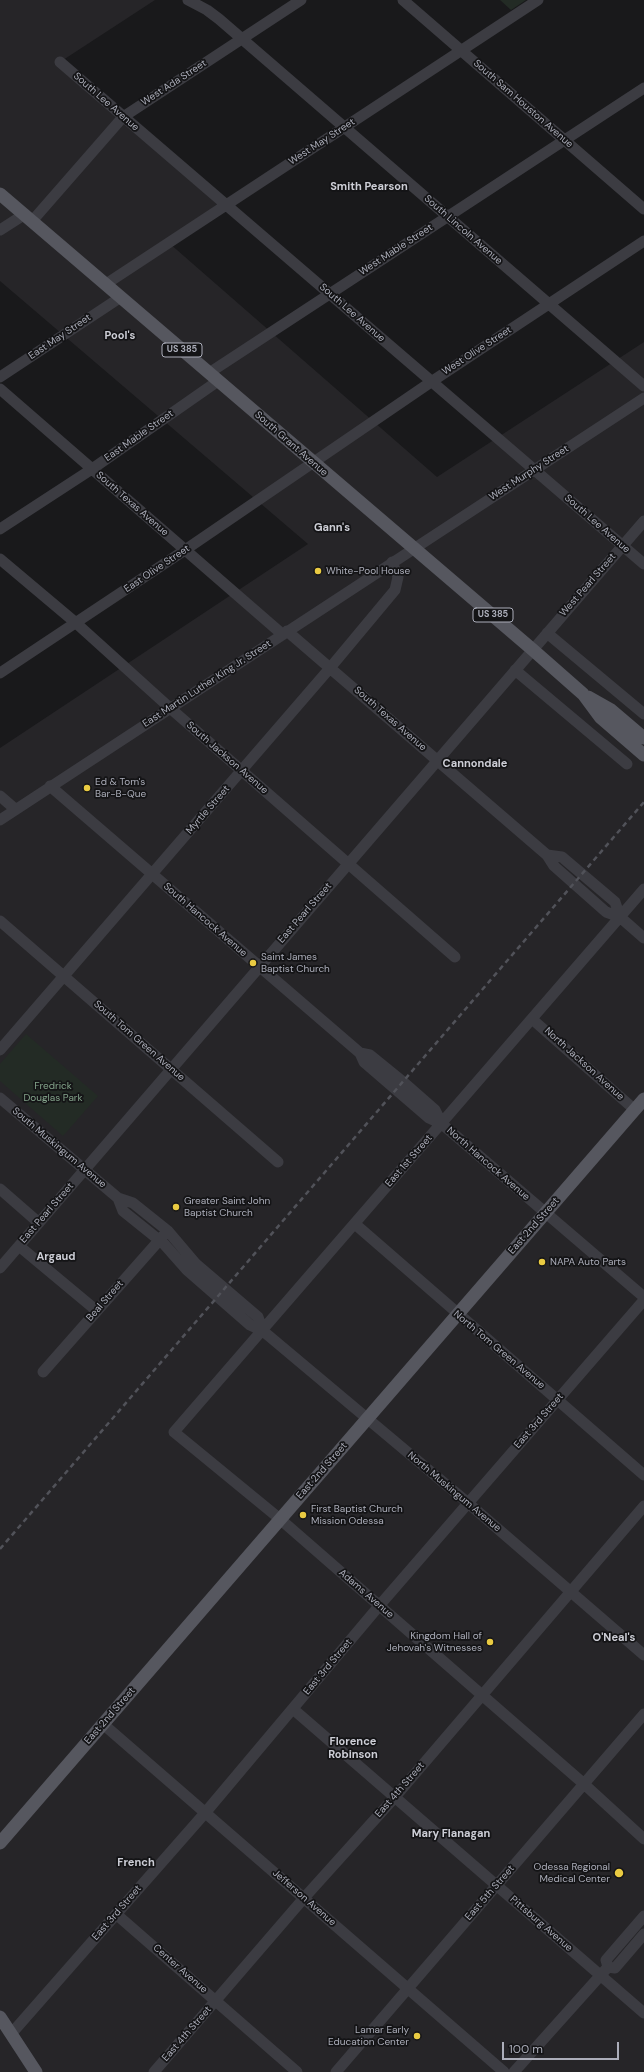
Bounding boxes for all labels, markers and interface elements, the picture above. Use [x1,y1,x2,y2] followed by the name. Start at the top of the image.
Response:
[139,57,209,109] street label: West Ada Street
[471,57,575,151] street label: South Sam Houston Avenue
[71,70,141,134] street label: South Lee Avenue
[287,116,357,168] street label: West May Street
[330,180,408,194] district label: Smith Pearson
[422,193,504,267] street label: South Lincoln Avenue
[357,222,435,278] street label: West Mable Street
[317,281,387,345] street label: South Lee Avenue
[26,312,94,362] street label: East May Street
[440,324,514,378] street label: West Olive Street
[105,329,135,343] district label: Pool's
[162,343,202,357] road number: US 385
[102,408,176,464] street label: East Mable Street
[252,409,330,479] street label: South Grant Avenue
[487,443,571,503] street label: West Murphy Street
[93,469,171,539] street label: South Texas Avenue
[562,492,632,556] street label: South Lee Avenue
[314,521,350,535] district label: Gann's
[122,543,192,595] street label: East Olive Street
[557,551,619,619] street label: West Pearl Street
[326,565,410,577] place label: White-Pool House
[313,566,323,576] marker: White-Pool House
[473,608,513,622] road number: US 385
[140,638,274,730] street label: East Martin Luther King Jr. Street
[351,684,429,754] street label: South Texas Avenue
[184,719,270,797] street label: South Jackson Avenue
[443,757,507,771] district label: Cannondale
[95,776,146,800] place label: Ed & Tom's Bar-B-Que
[82,783,92,793] marker: Ed & Tom's Bar-B-Que
[184,783,232,837] street label: Myrtle Street
[161,880,249,960] street label: South Hancock Avenue
[276,880,334,946] street label: East Pearl Street
[261,951,330,974] place label: Saint James Baptist Church
[248,958,258,968] marker: Saint James Baptist Church
[91,998,187,1084] street label: South Tom Green Avenue
[542,1025,626,1103] street label: North Jackson Avenue
[23,1080,83,1104] park label: Fredrick Douglas Park
[10,1105,108,1191] street label: South Muskingum Avenue
[444,1125,532,1203] street label: North Hancock Avenue
[383,1132,435,1190] street label: East 1st Street
[18,1180,76,1246] street label: East Pearl Street
[184,1195,270,1218] place label: Greater Saint John Baptist Church
[506,1195,562,1257] street label: East 2nd Street
[171,1202,181,1212] marker: Greater Saint John Baptist Church
[36,1250,76,1264] district label: Argaud
[550,1256,626,1268] place label: NAPA Auto Parts
[537,1257,547,1267] marker: NAPA Auto Parts
[84,1278,126,1324] street label: Beal Street
[451,1308,547,1392] street label: North Tom Green Avenue
[512,1391,566,1451] street label: East 3rd Street
[294,1440,350,1502] street label: East 2nd Street
[405,1449,503,1535] street label: North Muskingum Avenue
[311,1503,403,1526] place label: First Baptist Church Mission Odessa
[298,1510,308,1520] marker: First Baptist Church Mission Odessa
[336,1567,396,1621] street label: Adams Avenue
[387,1630,482,1654] place label: Kingdom Hall of Jehovah's Witnesses
[593,1631,635,1645] district label: O'Neal's
[301,1637,355,1697] street label: East 3rd Street
[485,1637,495,1647] marker: Kingdom Hall of Jehovah's Witnesses
[82,1685,138,1747] street label: East 2nd Street
[328,1735,378,1761] district label: Florence Robinson
[373,1760,427,1820] street label: East 4th Street
[412,1827,490,1841] district label: Mary Flanagan
[117,1856,155,1870] district label: French
[534,1861,610,1884] place label: Odessa Regional Medical Center
[463,1863,517,1923] street label: East 5th Street
[270,1867,338,1929] street label: Jefferson Avenue
[613,1867,625,1879] marker: Odessa Regional Medical Center
[90,1883,144,1943] street label: East 3rd Street
[507,1894,575,1954] street label: Pittsburg Avenue
[150,1942,210,1996] street label: Center Avenue
[160,2004,214,2064] street label: East 4th Street
[328,2024,409,2048] place label: Lamar Early Education Center
[412,2031,422,2041] marker: Lamar Early Education Center
[504,2034,621,2060] scale bar
[509,2041,543,2057] text: 100 m

